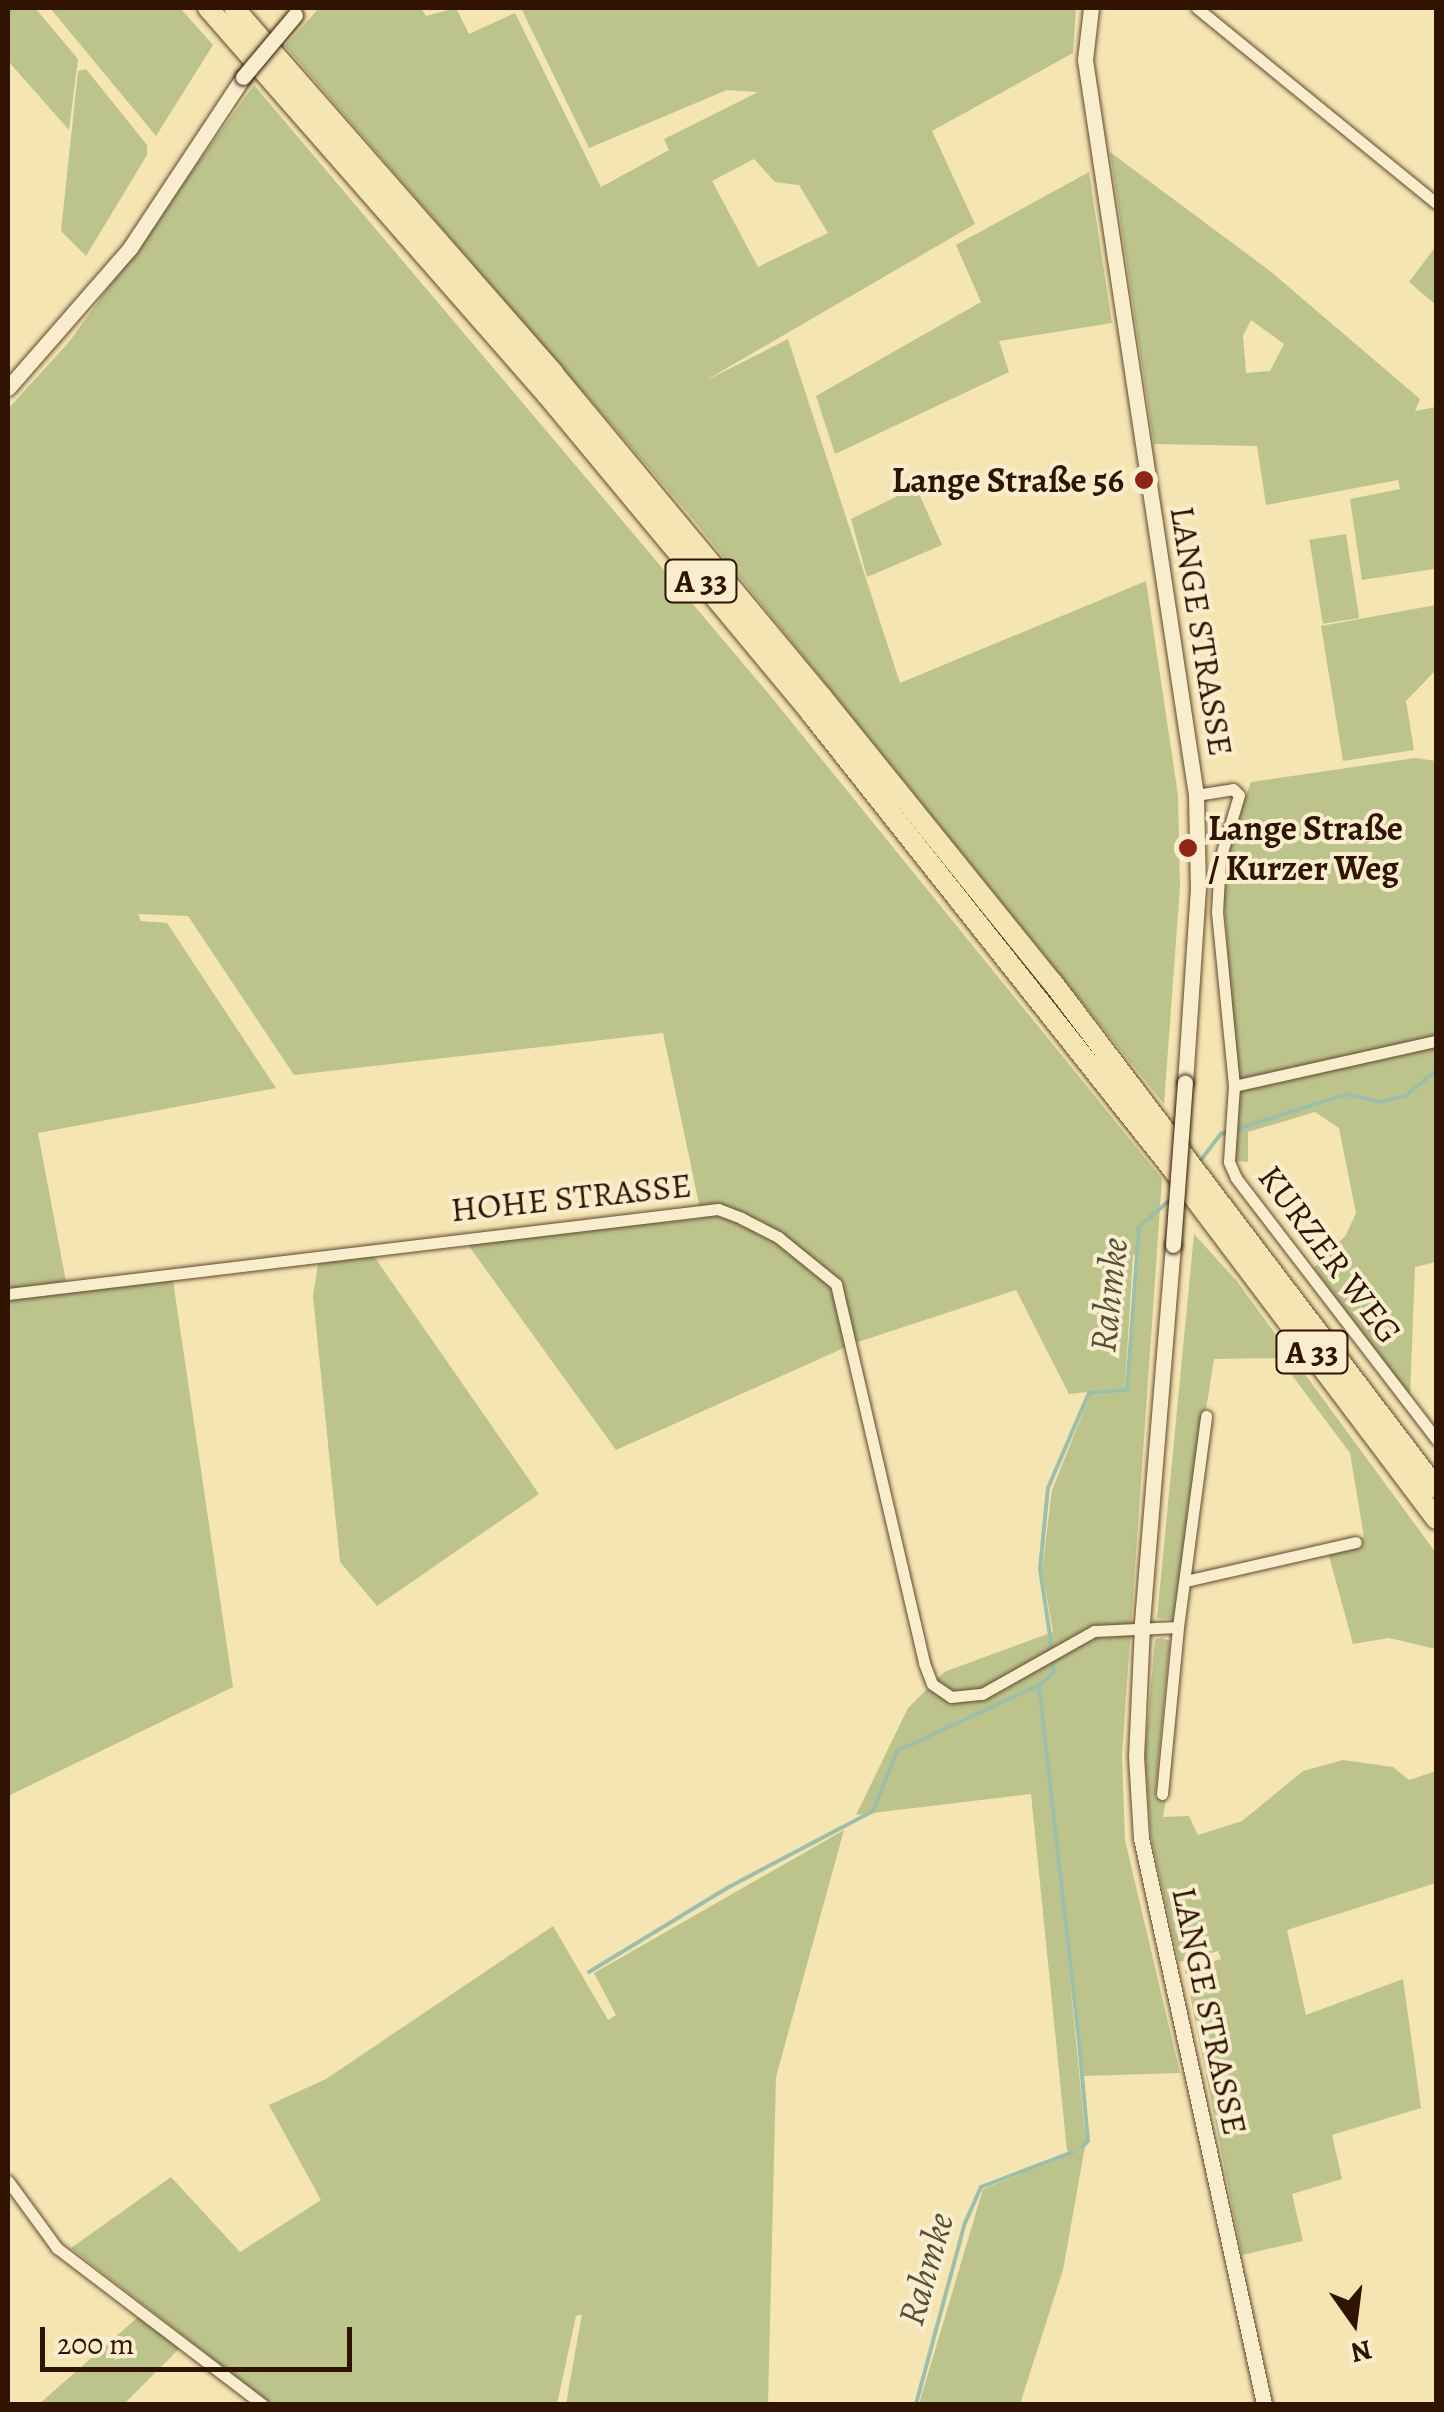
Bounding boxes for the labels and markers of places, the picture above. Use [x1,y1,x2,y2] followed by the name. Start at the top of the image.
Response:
[892,459,1124,501] place label: Lange Straße 56
[1133,469,1155,491] marker: Lange Straße 56
[1208,807,1403,889] place label: Lange Straße / Kurzer Weg
[1177,837,1199,859] marker: Lange Straße / Kurzer Weg

